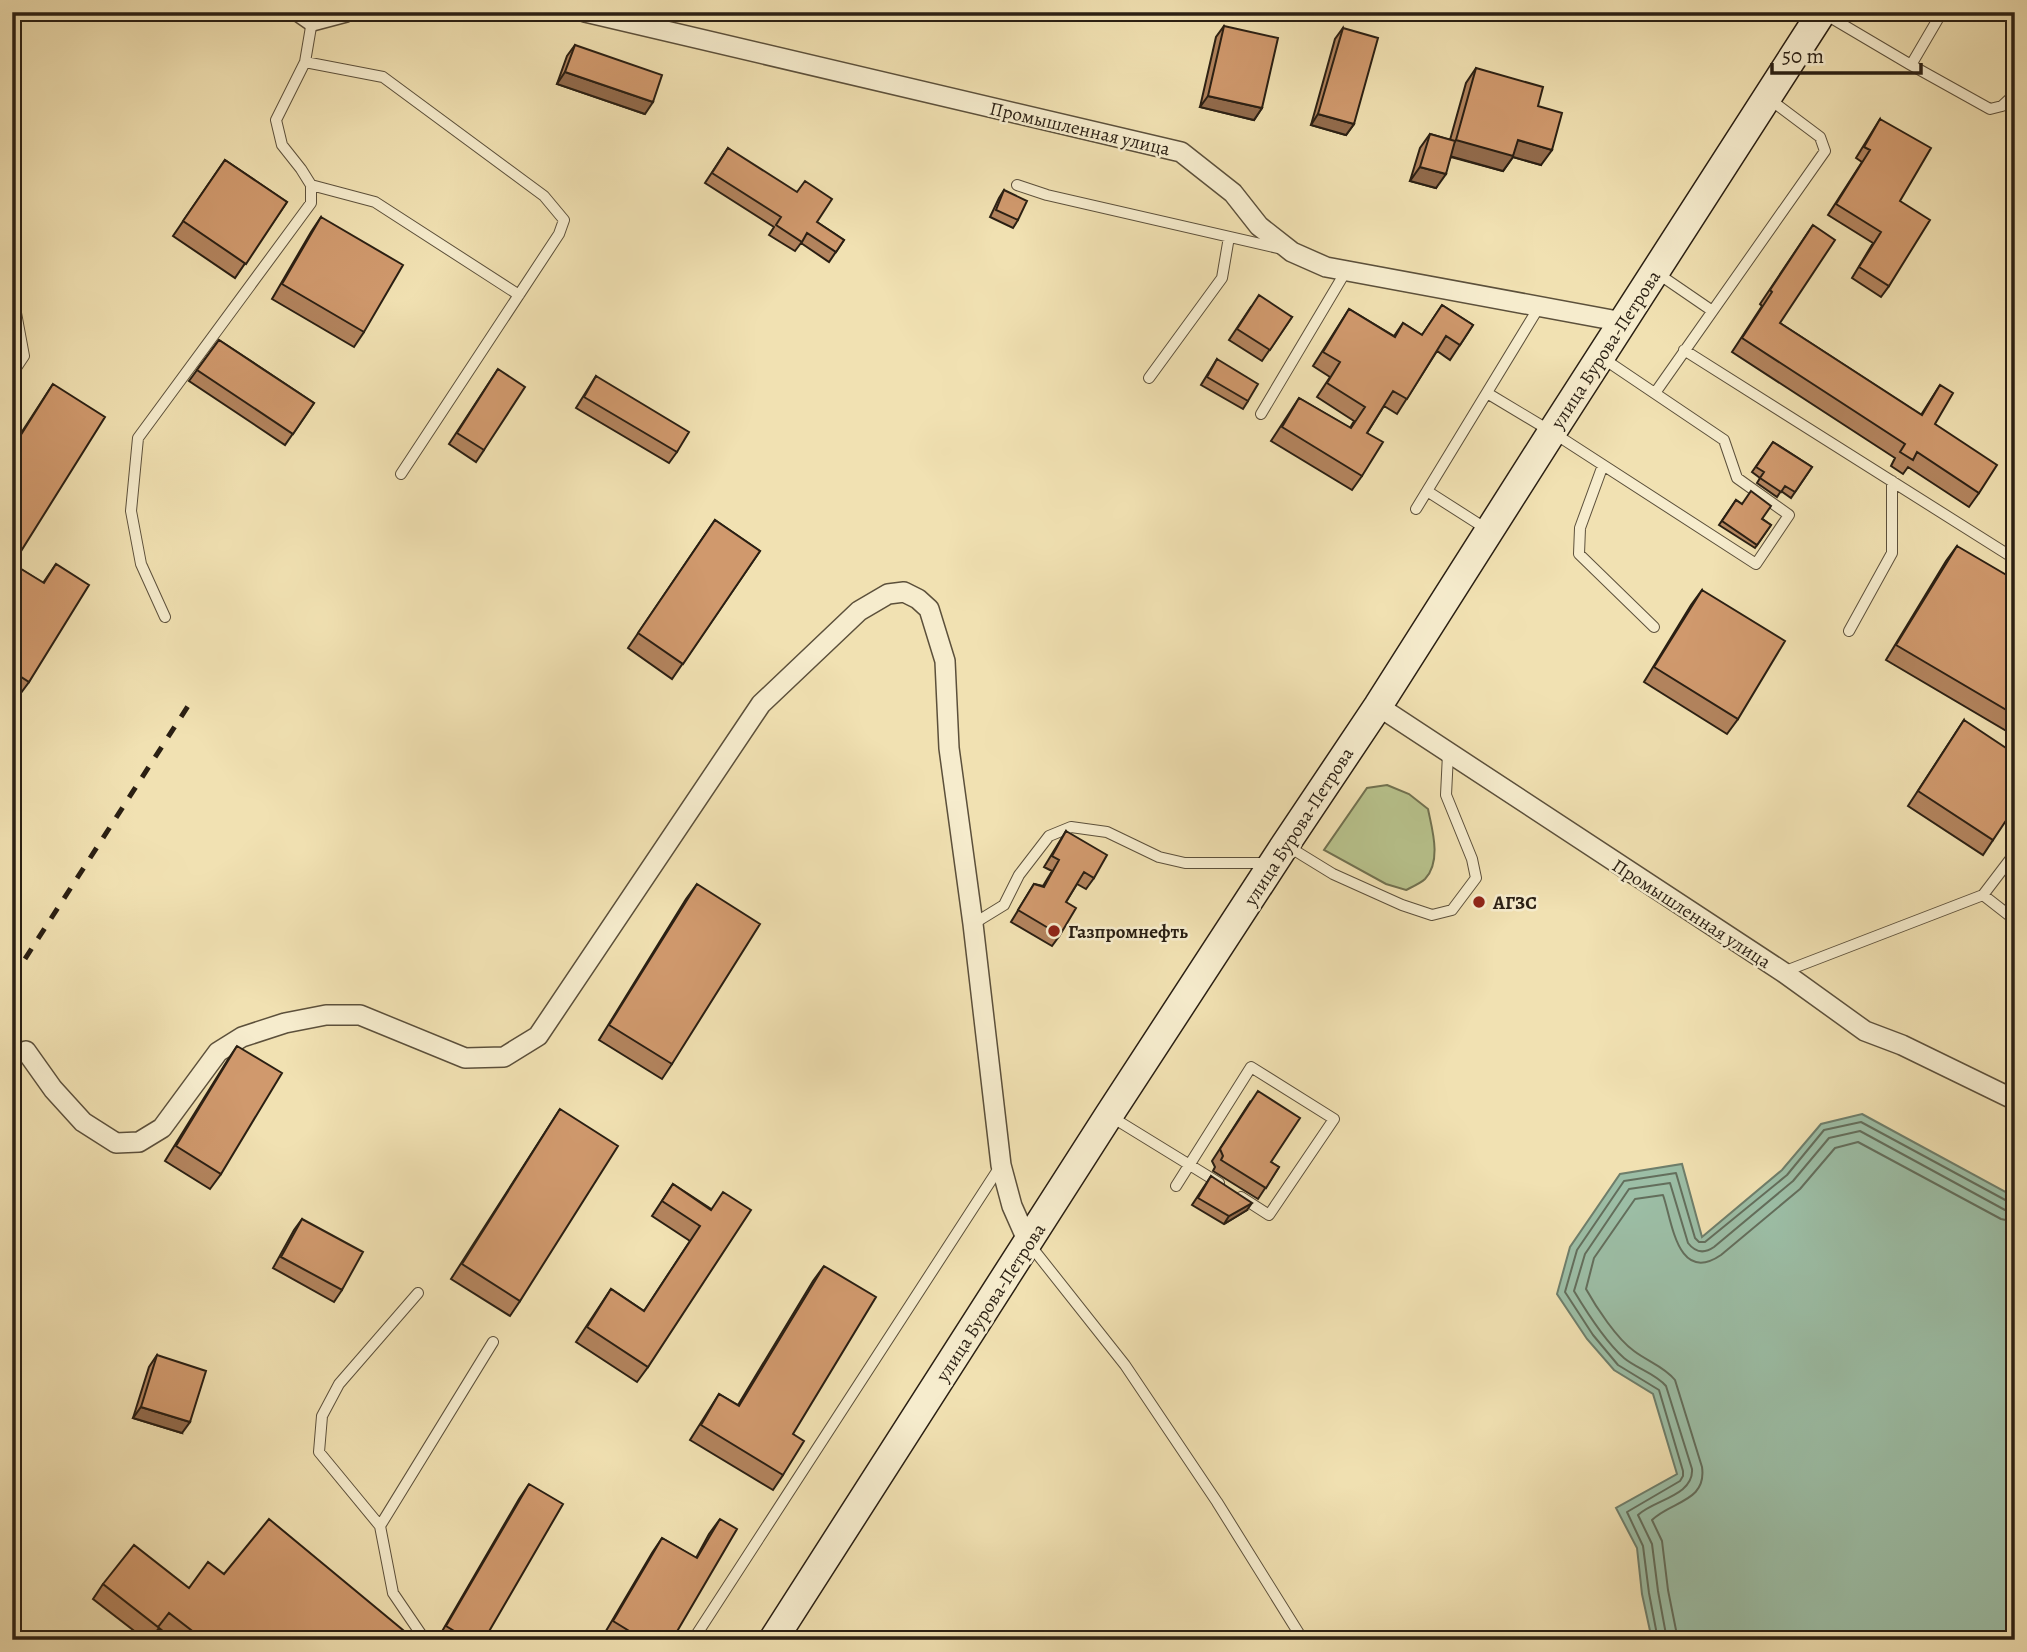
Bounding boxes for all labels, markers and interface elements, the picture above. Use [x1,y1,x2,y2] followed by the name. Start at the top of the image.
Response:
[1772,32,1920,76] scale bar
[1782,42,1824,70] text: 50 m
[987,96,1173,162] street label: Промышленная улица
[1544,265,1667,435] street label: улица Бурова-Петрова
[1237,742,1360,912] street label: улица Бурова-Петрова
[1607,853,1776,975] street label: Промышленная улица
[1492,890,1537,916] place label: АГЗС
[1471,894,1487,910] marker: АГЗС
[1068,919,1188,945] place label: Газпромнефть
[1046,923,1062,939] marker: Газпромнефть
[929,1218,1052,1388] street label: улица Бурова-Петрова

